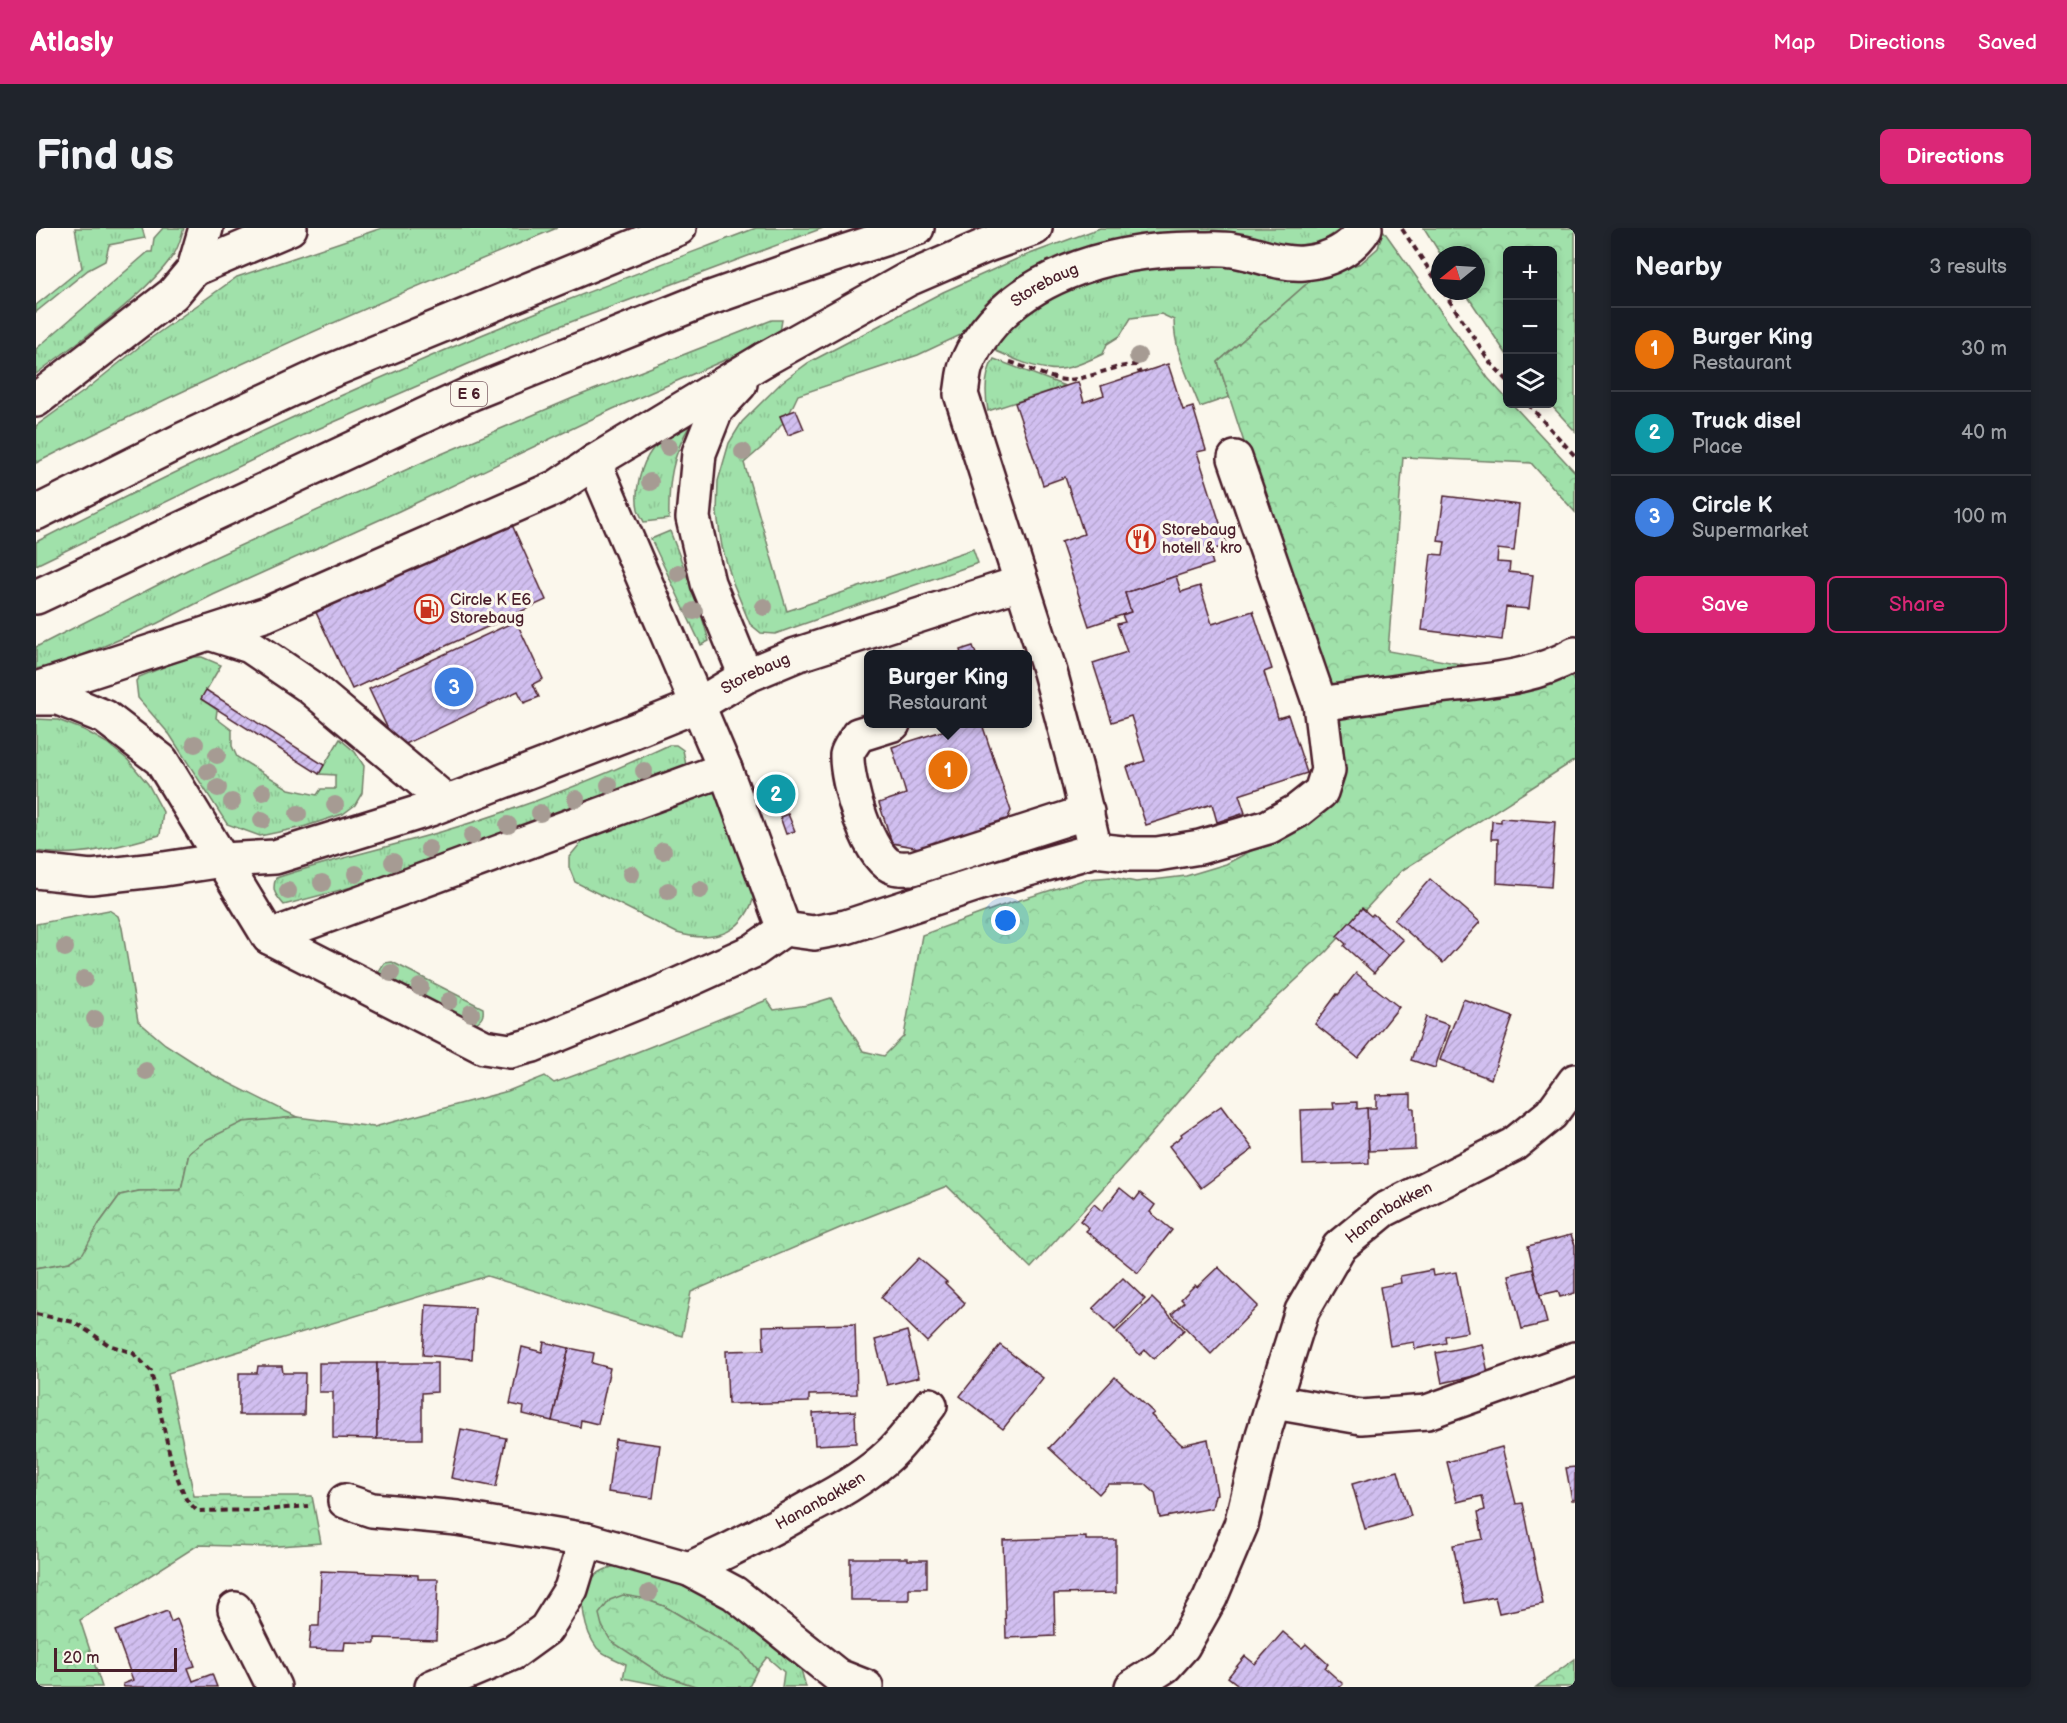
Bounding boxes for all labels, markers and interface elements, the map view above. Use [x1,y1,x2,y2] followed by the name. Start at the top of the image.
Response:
[30,26,113,59] text: Atlasly
[1773,30,1816,55] text: Map
[1849,30,1945,55] text: Directions
[1978,30,2037,55] text: Saved
[1880,129,2031,184] button: Directions
[36,131,174,182] text: Find us
[1431,246,1485,300] north arrow
[1503,246,1557,408] map controls
[1503,246,1557,300] button: +
[1635,252,1722,283] text: Nearby
[1929,255,2007,279] text: 3 results
[1007,259,1081,311] street label: Storebaug
[1503,300,1557,354] button: −
[1692,324,1813,351] text: Burger King
[1650,337,1659,361] text: 1
[1961,337,2007,361] text: 30 m
[1692,351,1792,375] text: Restaurant
[1503,354,1557,408] button: layers
[451,382,487,406] road number: E 6
[1692,408,1801,435] text: Truck disel
[1649,421,1660,445] text: 2
[1961,421,2007,445] text: 40 m
[1692,435,1743,459] text: Place
[1692,492,1772,519] text: Circle K
[1649,505,1660,529] text: 3
[1954,505,2007,529] text: 100 m
[1692,519,1808,543] text: Supermarket
[1162,521,1242,558] place label: Storebaug hotell & kro
[1125,523,1157,555] restaurant icon: Storebaug hotell & kro
[1635,576,1815,633] button: Save
[1827,576,2007,633] button: Share
[450,591,532,628] place label: Circle K E6 Storebaug
[413,593,445,625] fuel station icon: Circle K E6 Storebaug
[717,649,793,698] street label: Storebaug
[864,650,1032,728] popup
[434,664,474,710] pin: 3
[888,664,1008,691] text: Burger King
[888,691,987,715] text: Restaurant
[928,748,968,792] pin: 1
[756,772,796,816] pin: 2
[991,906,1020,935] your location
[1341,1178,1435,1247] street label: Hananbakken
[772,1468,869,1534] street label: Hananbakken
[54,1645,177,1672] scale bar
[63,1649,99,1668] text: 20 m

